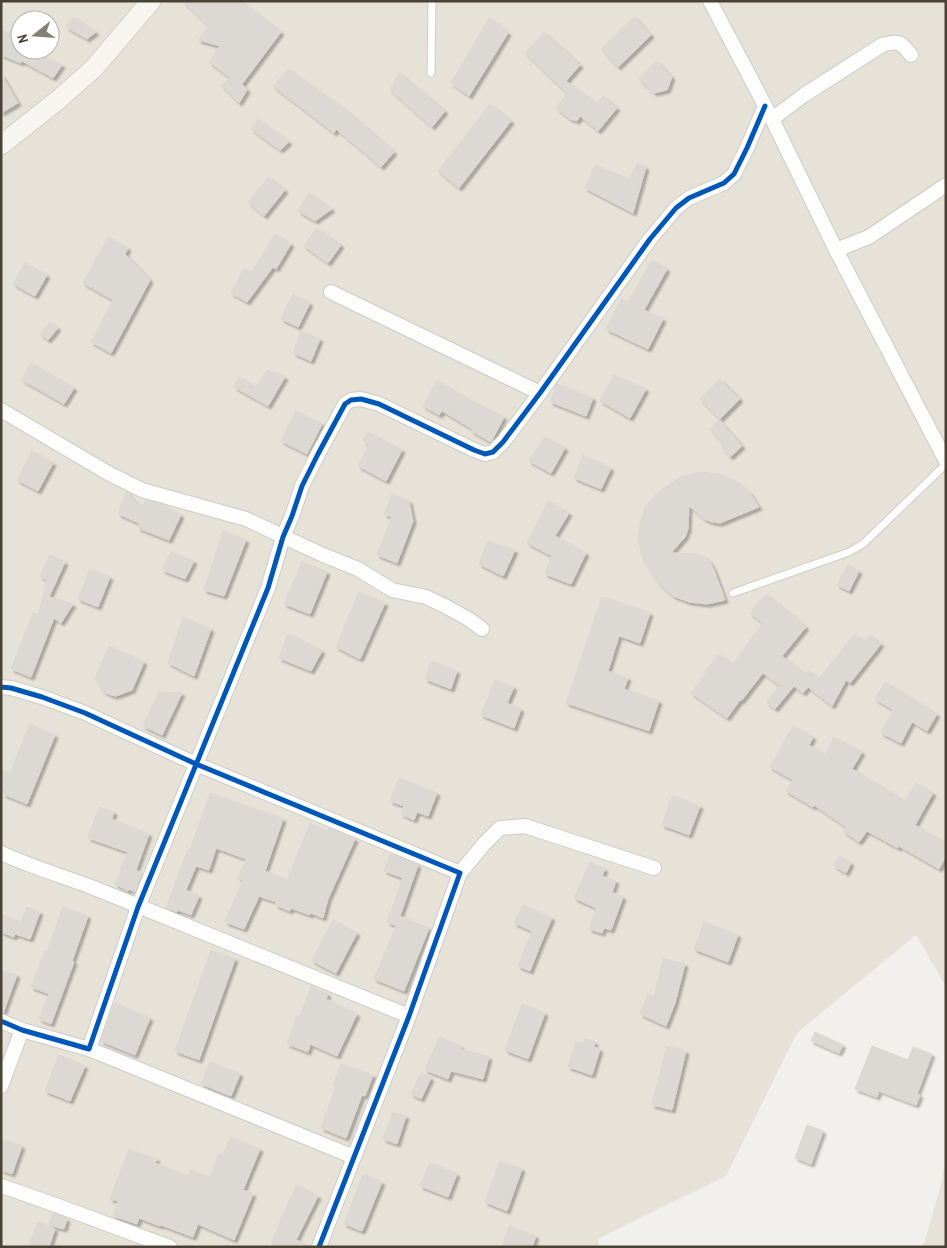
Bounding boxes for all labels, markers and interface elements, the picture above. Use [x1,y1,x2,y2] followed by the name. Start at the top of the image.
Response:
[10,10,60,60] north arrow
[13,32,32,45] text: N

